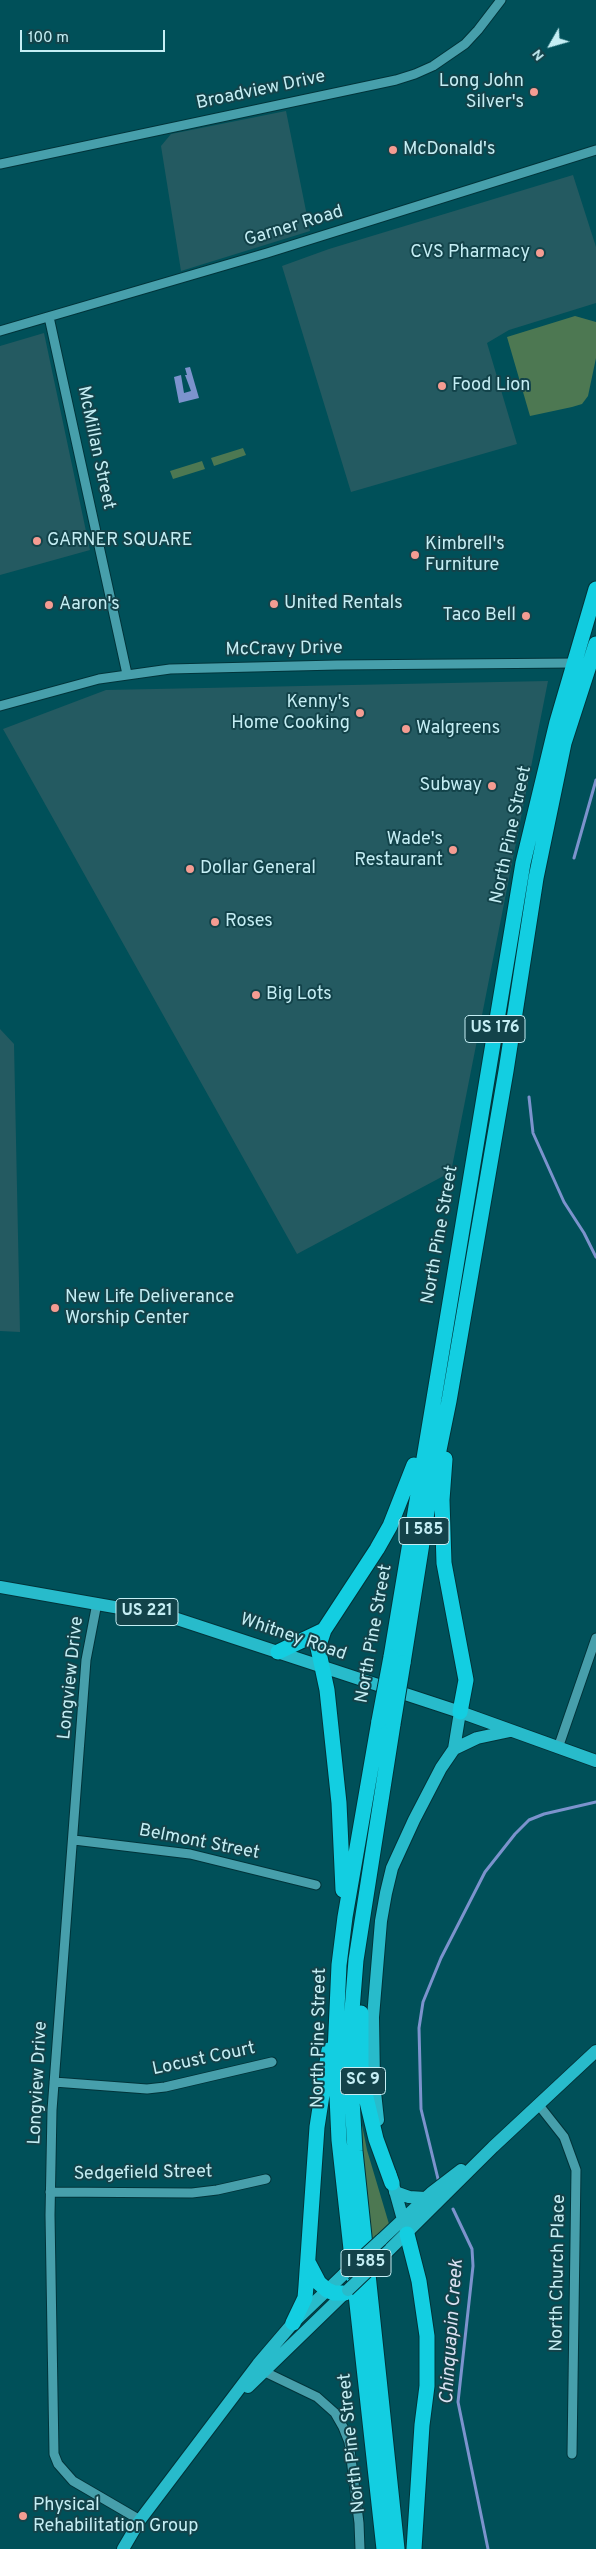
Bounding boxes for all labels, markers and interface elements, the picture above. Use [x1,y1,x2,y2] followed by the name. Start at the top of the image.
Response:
[22,20,168,52] scale bar
[526,20,576,70] north arrow
[28,29,69,48] text: 100 m
[529,45,549,64] text: N
[194,67,328,115] street label: Broadview Drive
[439,71,524,114] place label: Long John Silver's
[528,86,540,98] marker: Long John Silver's
[403,139,495,161] place label: McDonald's
[387,144,399,156] marker: McDonald's
[242,202,346,252] street label: Garner Road
[410,242,530,264] place label: CVS Pharmacy
[534,247,546,259] marker: CVS Pharmacy
[452,375,530,397] place label: Food Lion
[436,380,448,392] marker: Food Lion
[71,384,119,512] street label: McMillan Street
[47,530,193,552] place label: GARNER SQUARE
[425,534,505,576] place label: Kimbrell's Furniture
[31,535,43,547] marker: GARNER SQUARE
[409,549,421,561] marker: Kimbrell's Furniture
[284,593,403,615] place label: United Rentals
[59,594,120,616] place label: Aaron's
[268,598,280,610] marker: United Rentals
[43,599,55,611] marker: Aaron's
[442,605,516,627] place label: Taco Bell
[520,610,532,622] marker: Taco Bell
[225,638,343,662] street label: McCravy Drive
[231,692,350,734] place label: Kenny's Home Cooking
[354,707,366,719] marker: Kenny's Home Cooking
[416,718,500,740] place label: Walgreens
[400,723,412,735] marker: Walgreens
[487,764,537,906] street label: North Pine Street
[420,775,482,797] place label: Subway
[486,780,498,792] marker: Subway
[354,829,443,872] place label: Wade's Restaurant
[447,844,459,856] marker: Wade's Restaurant
[200,858,316,880] place label: Dollar General
[184,863,196,875] marker: Dollar General
[225,911,273,933] place label: Roses
[209,916,221,928] marker: Roses
[266,984,332,1006] place label: Big Lots
[250,989,262,1001] marker: Big Lots
[465,1016,525,1042] road number: US 176
[418,1164,464,1306] street label: North Pine Street
[65,1287,234,1330] place label: New Life Deliverance Worship Center
[49,1302,61,1314] marker: New Life Deliverance Worship Center
[399,1518,449,1544] road number: I 585
[352,1563,398,1705] street label: North Pine Street
[116,1598,178,1625] road number: US 221
[237,1610,349,1666] street label: Whitney Road
[55,1615,89,1741] street label: Longview Drive
[137,1821,261,1865] street label: Belmont Street
[308,1968,332,2108] street label: North Pine Street
[25,2021,53,2145] street label: Longview Drive
[151,2039,257,2081] street label: Locust Court
[340,2068,386,2094] road number: SC 9
[73,2162,213,2186] street label: Sedgefield Street
[547,2194,571,2352] street label: North Church Place
[341,2250,391,2276] road number: I 585
[437,2259,469,2405] water label: Chinquapin Creek
[335,2372,371,2514] street label: North Pine Street
[33,2495,198,2538] place label: Physical Rehabilitation Group
[17,2510,29,2522] marker: Physical Rehabilitation Group

